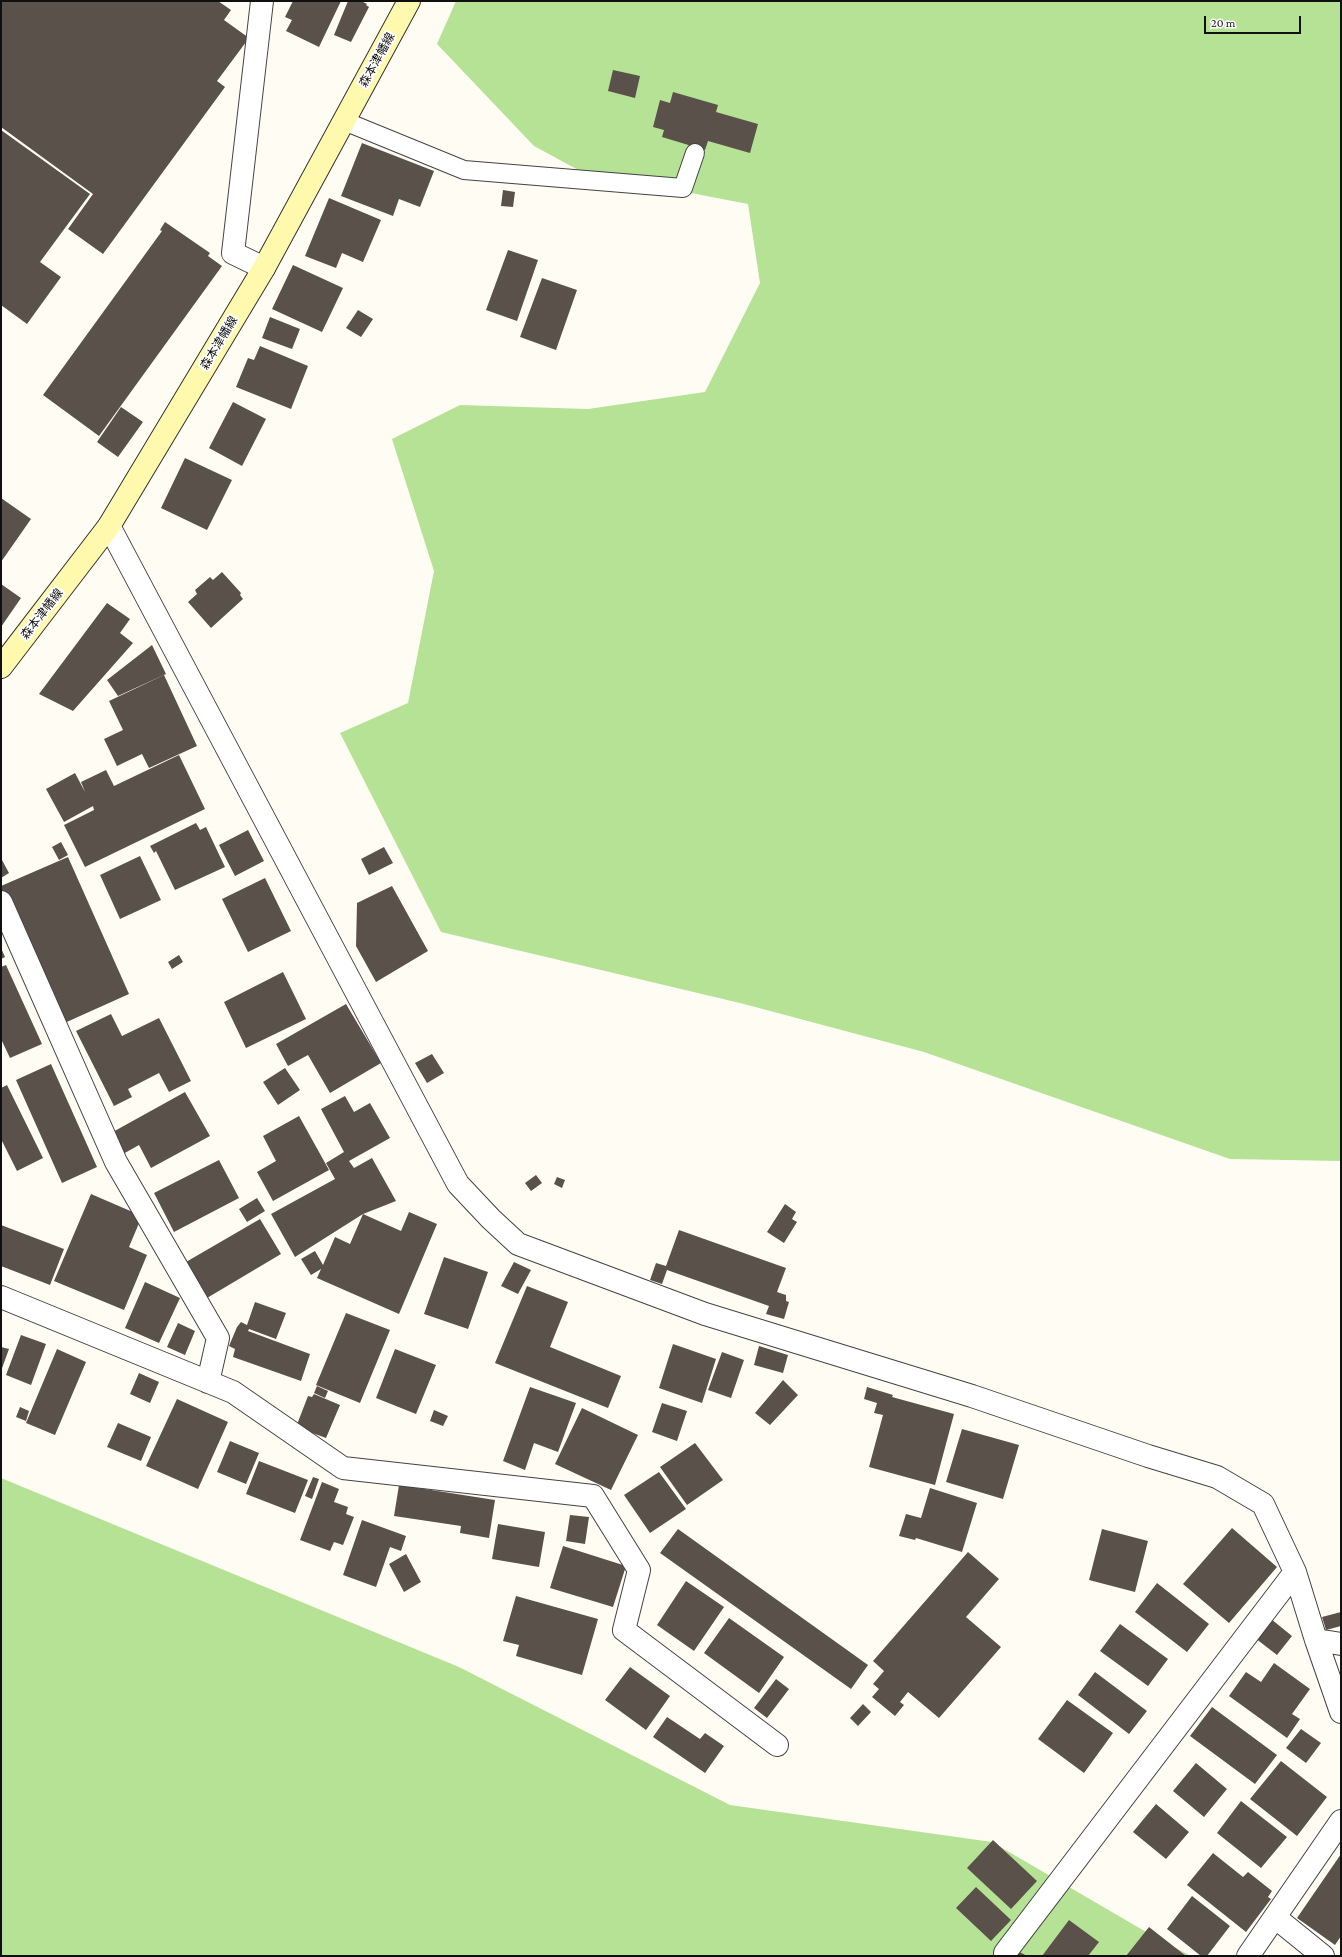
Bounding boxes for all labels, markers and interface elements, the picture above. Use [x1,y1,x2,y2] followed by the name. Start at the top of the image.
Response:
[1206,8,1303,34] scale bar
[1211,16,1235,30] text: 20 m
[356,30,398,90] street label: 森本津幡線
[197,314,241,372] street label: 森本津幡線
[18,586,66,642] street label: 森本津幡線

